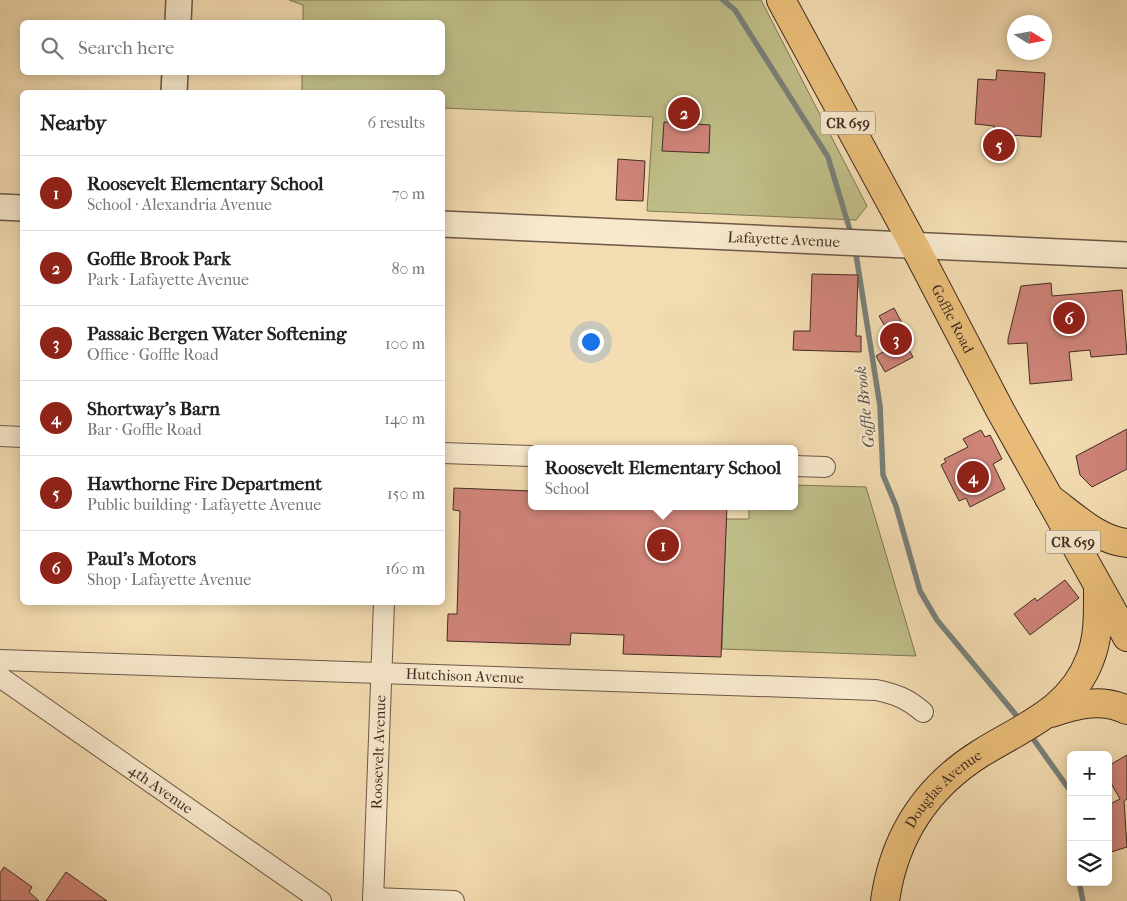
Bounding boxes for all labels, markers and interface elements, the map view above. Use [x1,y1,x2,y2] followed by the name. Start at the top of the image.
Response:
[1007,15,1052,60] north arrow
[20,20,445,75] search box
[38,34,66,62] icon: search
[78,37,174,59] text: Search here
[668,94,700,132] pin: 2
[40,111,106,135] text: Nearby
[820,112,876,134] road number: CR 659
[367,113,425,132] text: 6 results
[983,126,1015,164] pin: 5
[87,173,324,195] text: Roosevelt Elementary School
[53,184,59,203] text: 1
[392,184,425,203] text: 70 m
[87,195,272,214] text: School · Alexandria Avenue
[727,228,841,251] street label: Lafayette Avenue
[87,248,231,270] text: Goffle Brook Park
[52,259,60,278] text: 2
[391,259,425,278] text: 80 m
[87,270,249,289] text: Park · Lafayette Avenue
[927,281,978,357] street label: Goffle Road
[1053,299,1085,337] pin: 6
[880,320,912,358] pin: 3
[87,323,346,345] text: Passaic Bergen Water Softening
[578,329,604,355] your location
[53,334,59,353] text: 3
[385,334,425,353] text: 100 m
[87,345,219,364] text: Office · Goffle Road
[851,365,878,449] water label: Goffle Brook
[87,398,220,420] text: Shortway's Barn
[51,409,61,428] text: 4
[384,409,425,428] text: 140 m
[87,420,202,439] text: Bar · Goffle Road
[528,445,798,510] popup
[545,457,781,479] text: Roosevelt Elementary School
[957,458,989,496] pin: 4
[87,473,322,495] text: Hawthorne Fire Department
[545,479,589,498] text: School
[53,484,59,503] text: 5
[387,484,425,503] text: 150 m
[87,495,321,514] text: Public building · Lafayette Avenue
[647,526,679,564] pin: 1
[1046,530,1100,554] road number: CR 659
[87,548,196,570] text: Paul’s Motors
[52,559,60,578] text: 6
[385,559,425,578] text: 160 m
[87,570,251,589] text: Shop · Lafayette Avenue
[405,665,525,687] street label: Hutchison Avenue
[367,694,390,810] street label: Roosevelt Avenue
[901,746,986,832] street label: Douglas Avenue
[1067,751,1112,886] map controls
[1067,751,1112,796] button: +
[125,761,197,818] street label: 4th Avenue
[1067,796,1112,841] button: −
[1067,841,1112,886] button: layers

